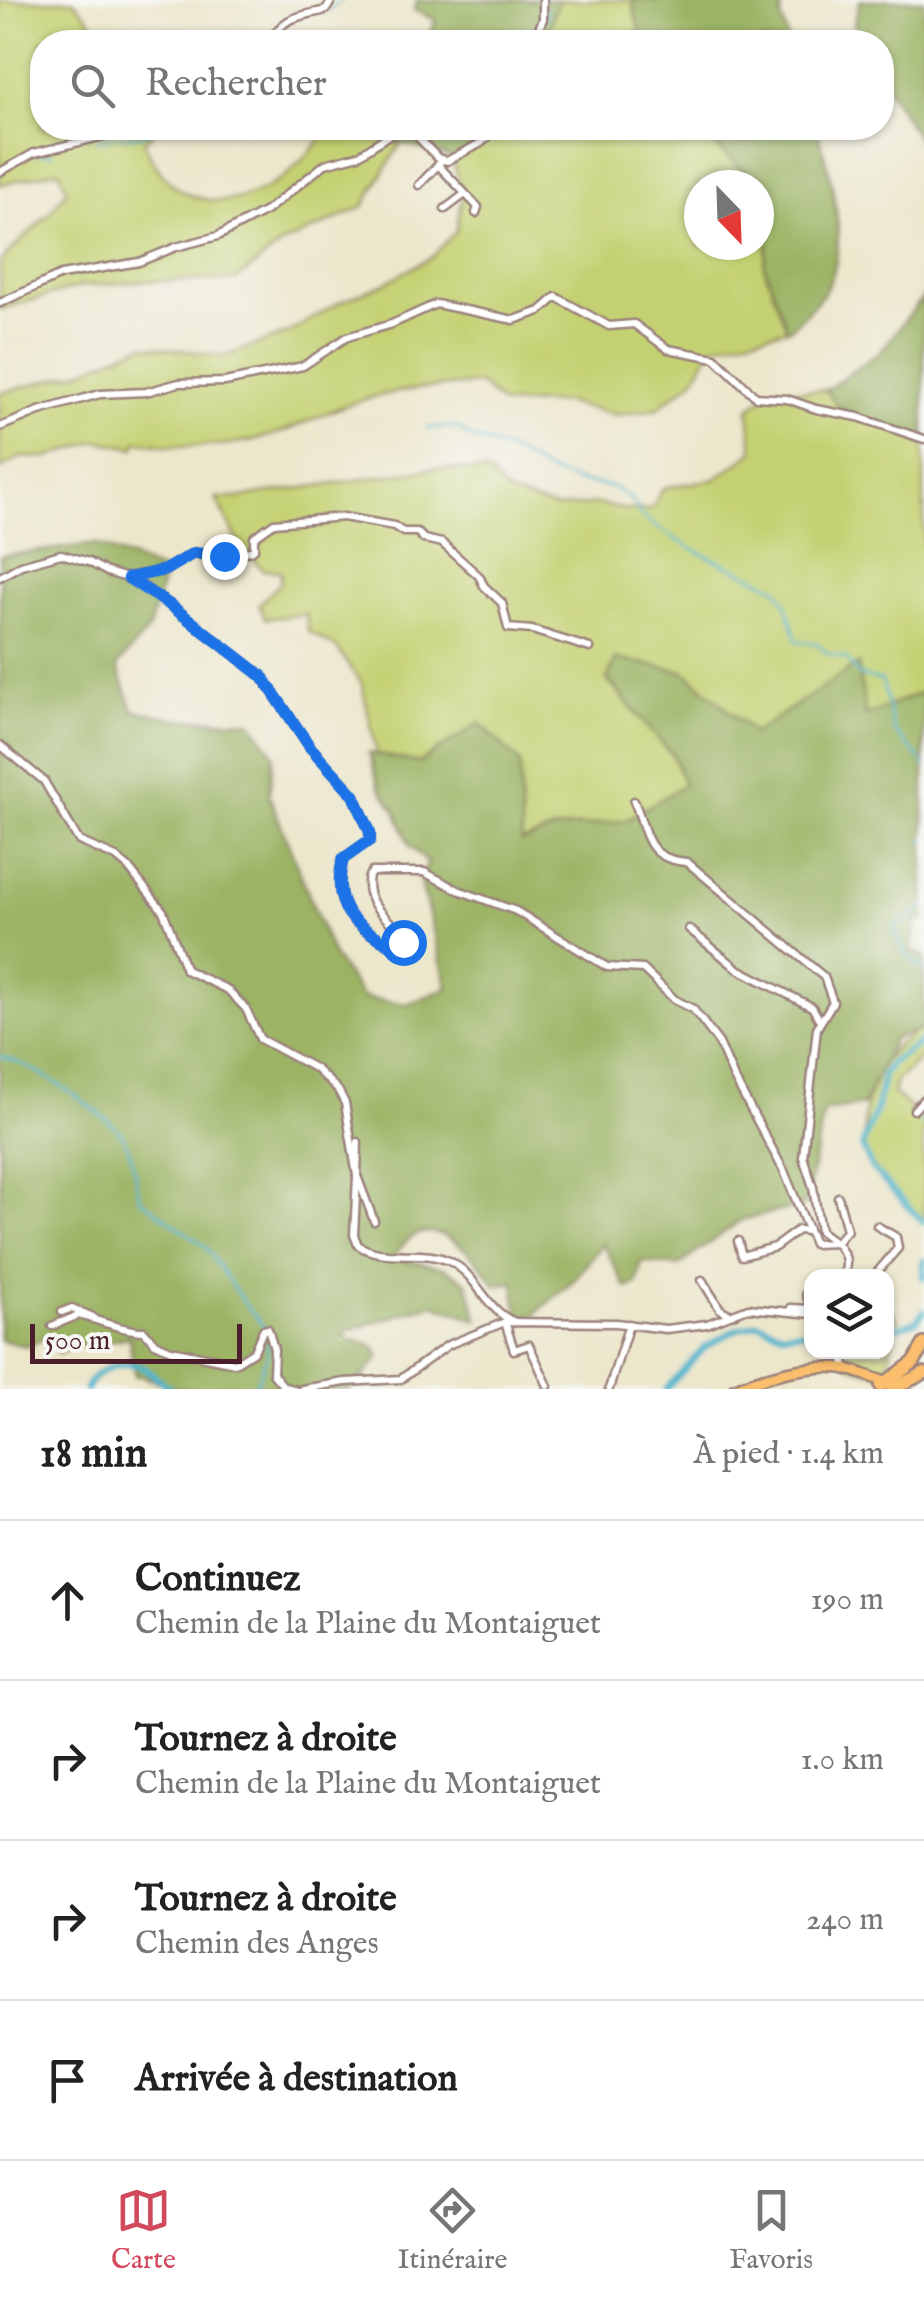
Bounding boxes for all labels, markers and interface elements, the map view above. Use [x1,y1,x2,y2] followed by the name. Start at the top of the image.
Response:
[30,30,894,140] search box
[65,58,120,113] icon: search
[145,61,327,109] text: Rechercher
[684,170,774,260] north arrow
[202,534,248,580] route end
[381,920,427,966] route start
[804,1269,894,1359] map controls
[804,1269,894,1359] button: layers
[30,1319,242,1364] scale bar
[45,1324,110,1359] text: 500 m
[40,1428,147,1481] text: 18 min
[693,1434,884,1475] text: À pied · 1.4 km
[135,1556,301,1604] text: Continuez
[40,1573,95,1628] icon: ahead
[811,1580,884,1621] text: 190 m
[135,1604,601,1645] text: Chemin de la Plaine du Montaiguet
[135,1716,397,1764] text: Tournez à droite
[40,1733,95,1788] icon: right
[801,1740,884,1781] text: 1.0 km
[135,1764,601,1805] text: Chemin de la Plaine du Montaiguet
[135,1876,397,1924] text: Tournez à droite
[40,1893,95,1948] icon: right
[806,1900,884,1941] text: 240 m
[135,1924,379,1965] text: Chemin des Anges
[40,2053,95,2108] icon: arrive
[135,2056,458,2104] text: Arrivée à destination
[111,2183,176,2278] tab: Carte
[398,2183,507,2278] tab: Itinéraire
[729,2183,813,2278] tab: Favoris

